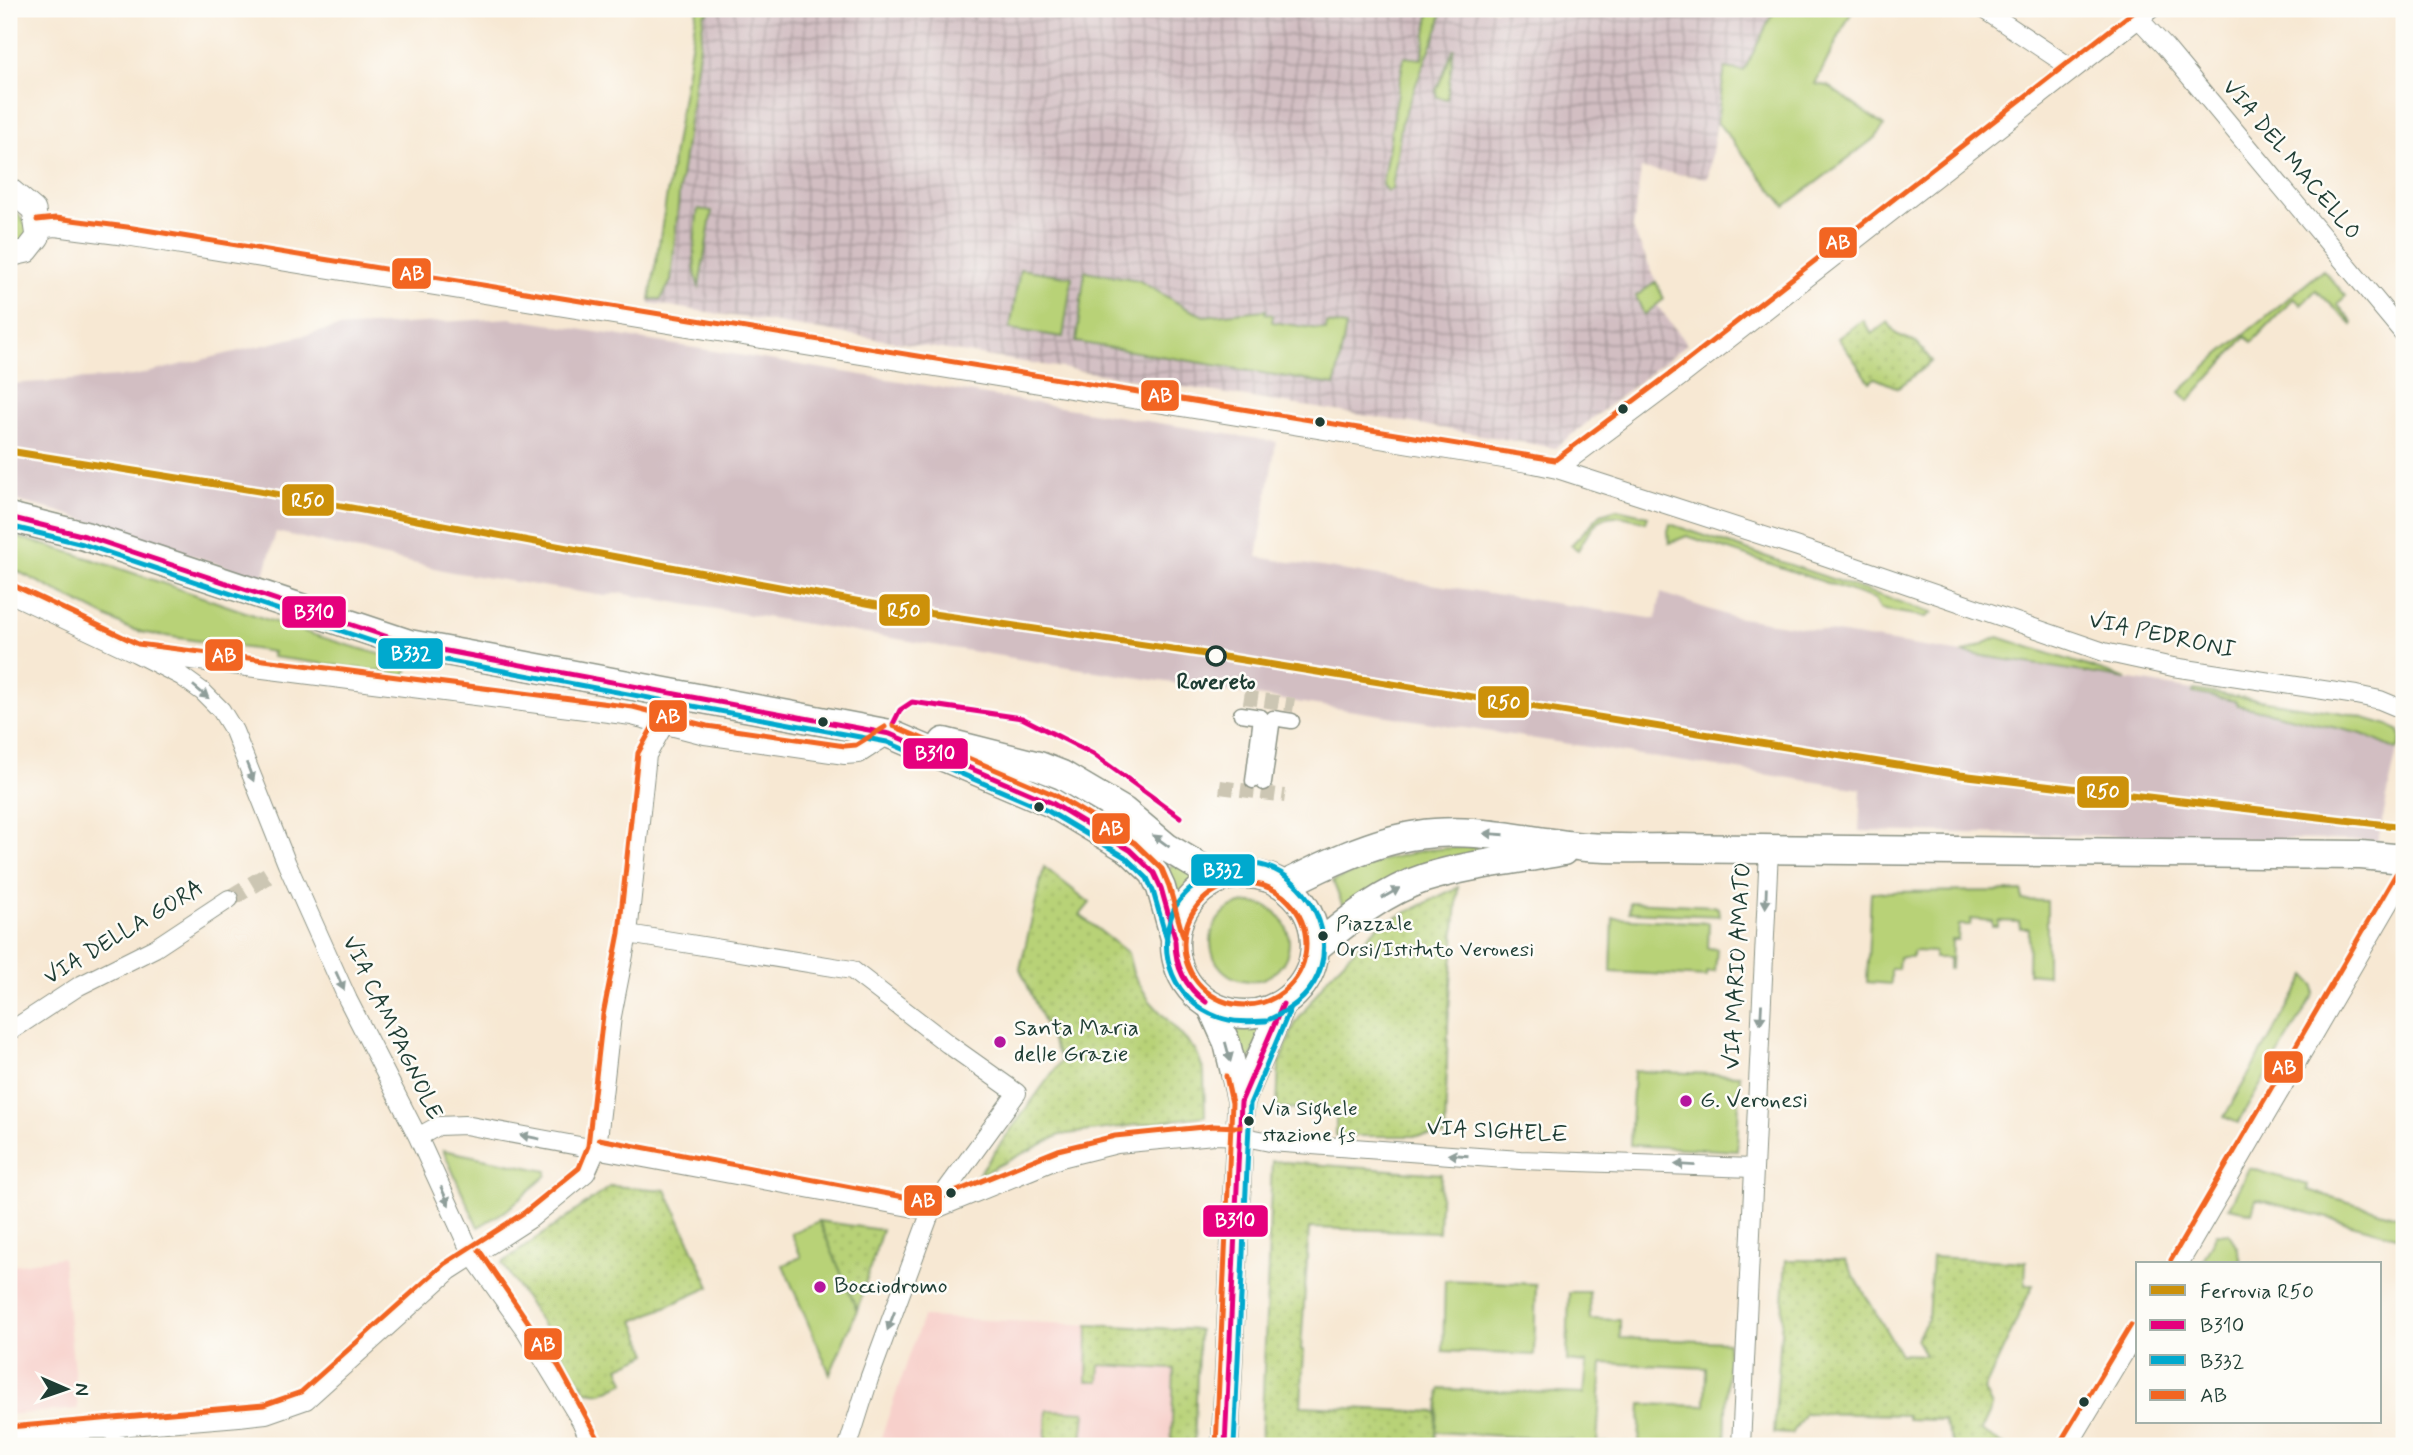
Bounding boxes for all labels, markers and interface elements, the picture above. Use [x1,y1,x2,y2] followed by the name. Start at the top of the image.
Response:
[2215,73,2367,247] street label: VIA DEL MACELLO
[1818,226,1858,259] line badge: AB
[1826,231,1850,256] text: AB
[391,257,432,290] line badge: AB
[400,262,424,287] text: AB
[1140,379,1180,412] line badge: AB
[1148,384,1172,409] text: AB
[1616,402,1630,416] unlabelled marker
[1313,415,1327,429] unlabelled marker
[281,483,335,517] line badge: R50
[291,489,325,514] text: R50
[878,593,931,627] line badge: R50
[281,595,347,629] line badge: B310
[887,599,921,624] text: R50
[294,601,334,626] text: B310
[2086,606,2238,666] street label: VIA PEDRONI
[377,637,444,670] line badge: B332
[204,638,244,672] line badge: AB
[391,642,432,667] text: B332
[212,644,236,669] text: AB
[1206,646,1226,666] marker: Rovereto
[1176,668,1256,698] place label: Rovereto
[193,684,210,699] one-way arrow
[1477,685,1530,719] line badge: R50
[1487,691,1521,716] text: R50
[648,699,688,733] line badge: AB
[656,705,680,730] text: AB
[816,715,830,729] unlabelled marker
[902,737,969,770] line badge: B310
[915,742,955,767] text: B310
[245,761,256,782] one-way arrow
[2076,775,2130,809] line badge: R50
[2086,780,2120,805] text: R50
[1032,800,1046,814] unlabelled marker
[1091,812,1131,845] line badge: AB
[1099,817,1123,842] text: AB
[1483,828,1505,839] one-way arrow
[1152,835,1170,849] one-way arrow
[1190,853,1256,887] line badge: B332
[1203,859,1244,884] text: B332
[1718,862,1758,1070] street label: VIA MARIO AMATO
[39,873,209,993] street label: VIA DELLA GORA
[1382,887,1401,899] one-way arrow
[1761,887,1772,909] one-way arrow
[1336,910,1534,964] place label: Piazzale Orsi/Istituto Veronesi
[1316,929,1330,943] marker: Piazzale Orsi/Istituto Veronesi
[334,931,450,1125] street label: VIA CAMPAGNOLE
[334,971,345,991] one-way arrow
[1755,1003,1766,1025] one-way arrow
[1014,1014,1139,1070] place label: Santa Maria delle Grazie
[992,1034,1008,1050] marker: Santa Maria delle Grazie
[1223,1041,1234,1063] one-way arrow
[2263,1050,2304,1084] line badge: AB
[2272,1056,2296,1081] text: AB
[1700,1086,1808,1116] place label: G. Veronesi
[1678,1093,1694,1109] marker: G. Veronesi
[1262,1095,1358,1149] place label: Via Sighele stazione fs
[1426,1113,1568,1151] street label: VIA SIGHELE
[1242,1114,1256,1128] marker: Via Sighele stazione fs
[519,1132,541,1143] one-way arrow
[1446,1150,1468,1161] one-way arrow
[1674,1160,1696,1171] one-way arrow
[903,1184,943,1217] line badge: AB
[439,1186,451,1206] one-way arrow
[944,1186,958,1200] unlabelled marker
[911,1189,935,1214] text: AB
[1202,1204,1269,1238] line badge: B310
[1215,1209,1255,1234] text: B310
[2136,1262,2382,1424] legend
[834,1272,948,1302] place label: Bocciodromo
[2200,1278,2314,1306] text: Ferrovia R50
[812,1279,828,1295] marker: Bocciodromo
[885,1311,896,1332] one-way arrow
[2200,1312,2244,1340] text: B310
[523,1327,563,1361] line badge: AB
[531,1333,555,1358] text: AB
[2200,1348,2244,1376] text: B332
[32,1354,102,1424] north arrow
[2200,1382,2227,1410] text: AB
[69,1383,94,1396] text: N
[2077,1395,2091,1409] unlabelled marker

